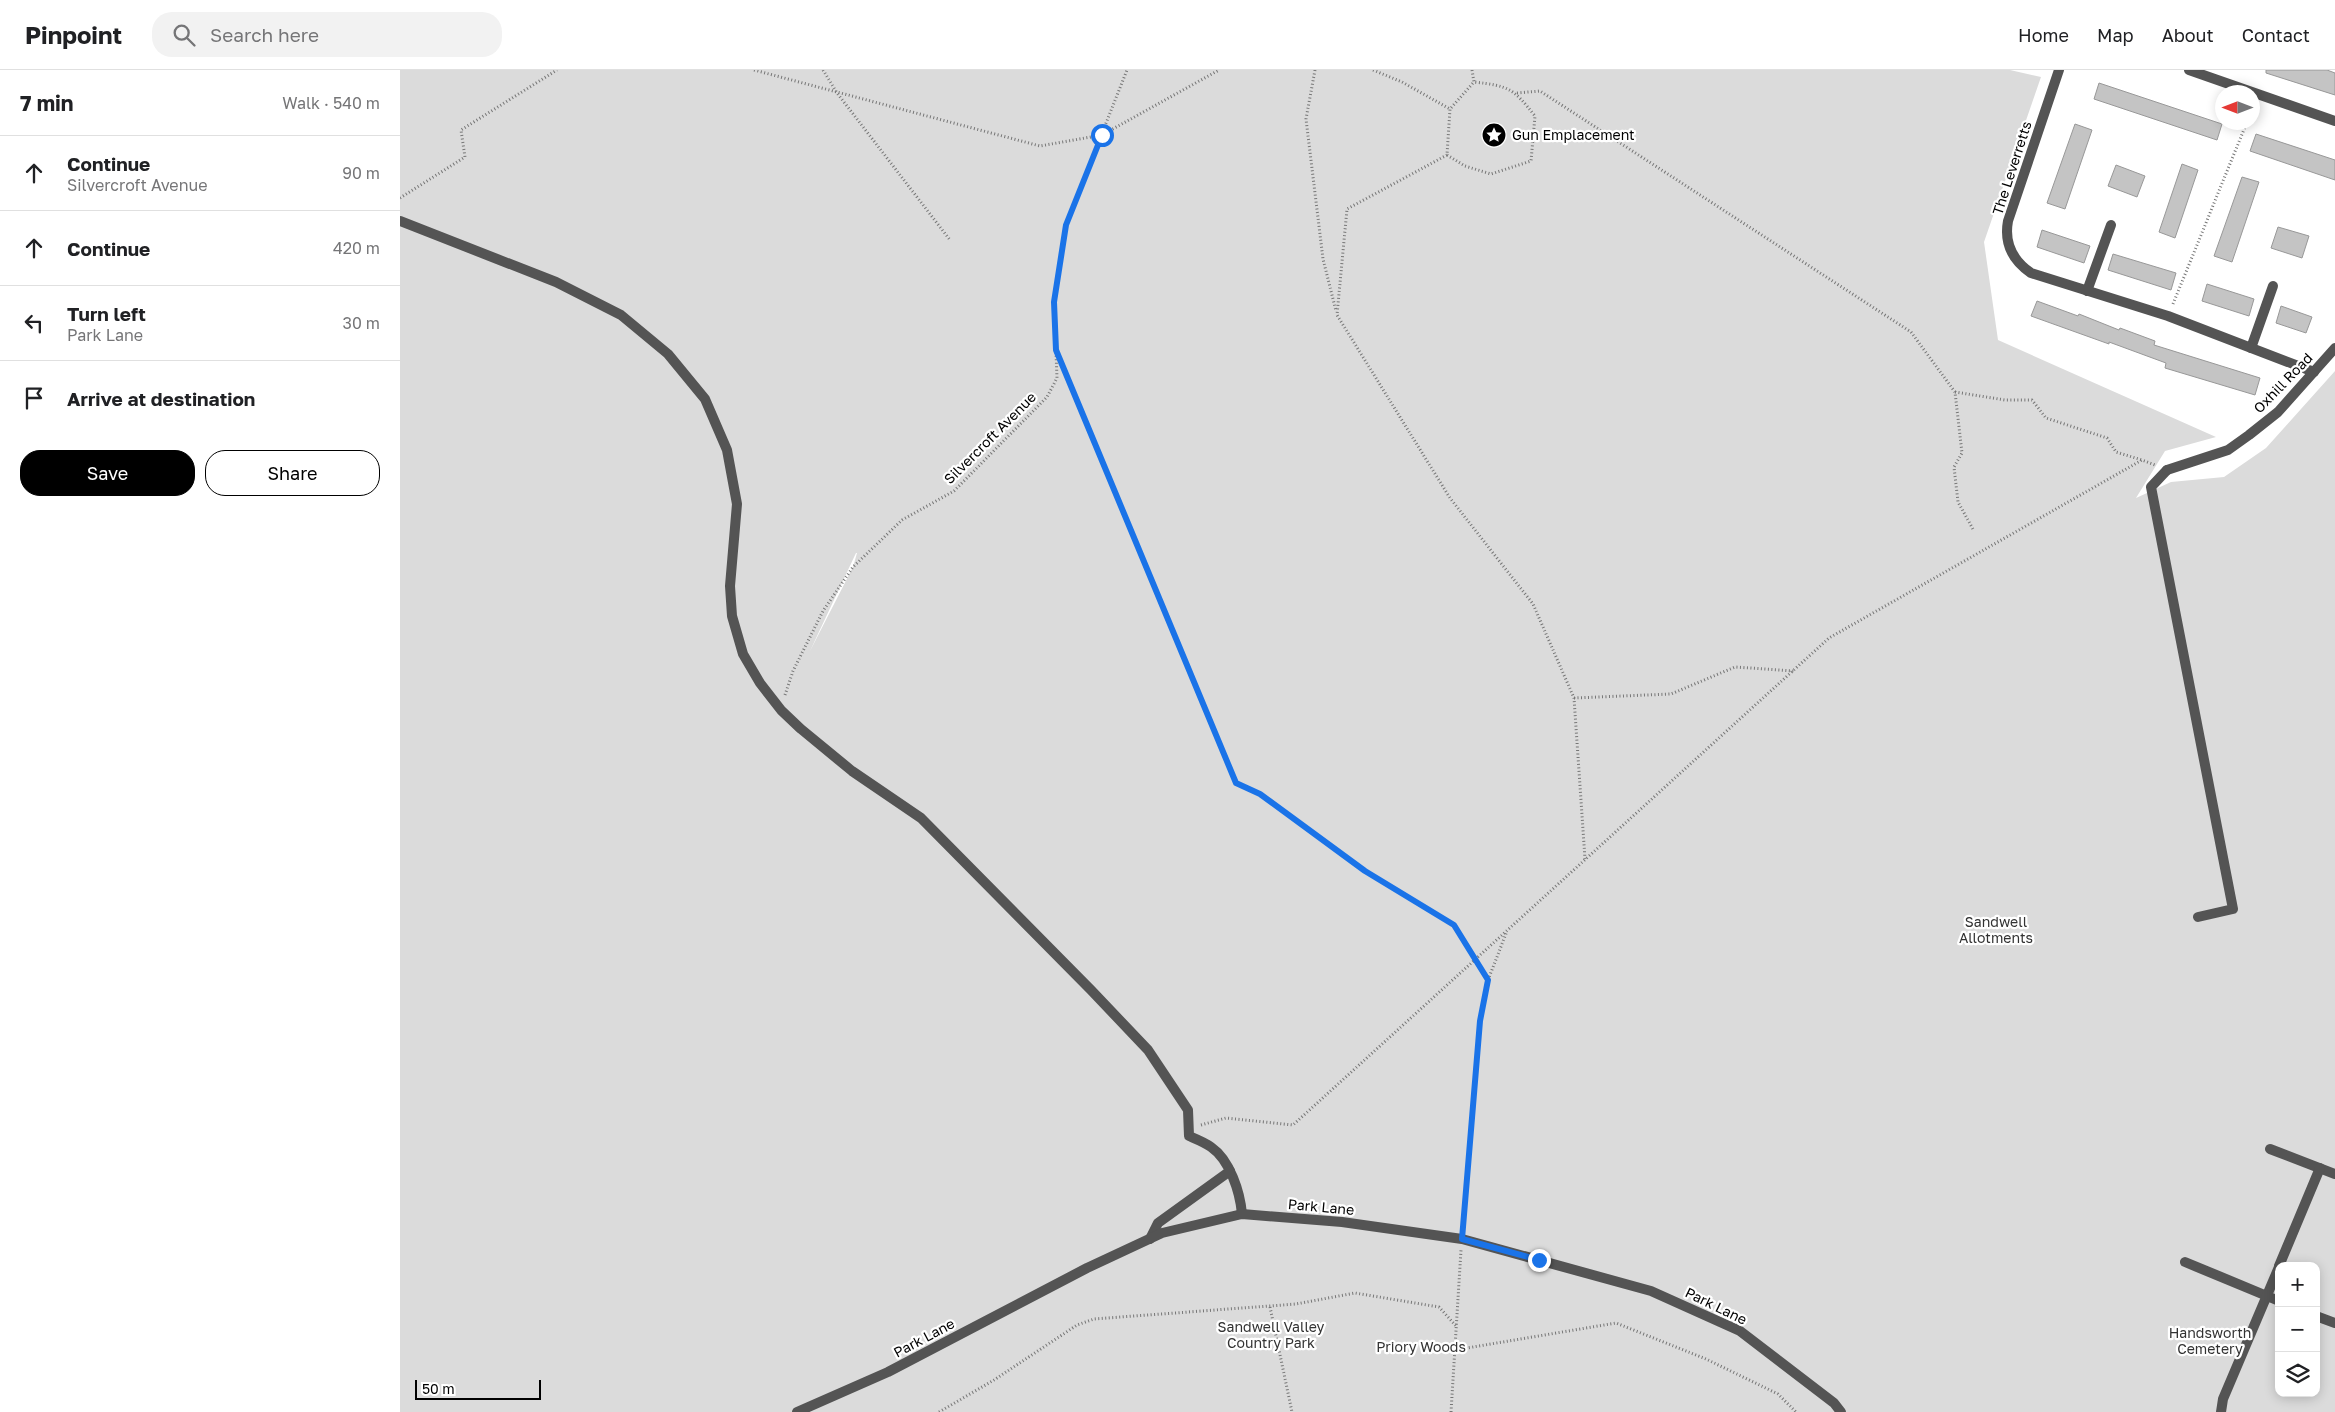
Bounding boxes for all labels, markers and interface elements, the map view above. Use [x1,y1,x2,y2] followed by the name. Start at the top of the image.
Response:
[152,12,502,57] search box
[25,20,122,49] text: Pinpoint
[170,21,198,49] icon: search
[210,23,319,46] text: Search here
[2018,24,2069,46] text: Home
[2097,24,2134,46] text: Map
[2162,24,2214,46] text: About
[2242,24,2310,46] text: Contact
[2215,85,2260,130] north arrow
[20,90,74,116] text: 7 min
[282,93,380,113] text: Walk · 540 m
[1988,119,2035,217] street label: The Leverretts
[1481,122,1507,148] place icon: Gun Emplacement
[1091,124,1114,147] route start
[1512,126,1635,143] place label: Gun Emplacement
[67,152,150,175] text: Continue
[20,159,48,187] icon: ahead
[342,163,380,183] text: 90 m
[67,175,207,195] text: Silvercroft Avenue
[20,234,48,262] icon: ahead
[67,237,150,260] text: Continue
[333,238,380,258] text: 420 m
[67,302,146,325] text: Turn left
[20,309,48,337] icon: left
[343,313,380,333] text: 30 m
[67,325,143,345] text: Park Lane
[2250,349,2316,416] street label: Oxhill Road
[20,384,48,412] icon: arrive
[67,387,255,410] text: Arrive at destination
[940,388,1039,487] street label: Silvercroft Avenue
[20,450,195,496] button: Save
[205,450,380,496] button: Share
[1959,913,2033,946] park label: Sandwell Allotments
[1287,1195,1355,1218] street label: Park Lane
[1528,1249,1551,1272] route end
[2275,1262,2320,1397] map controls
[2275,1262,2320,1307] button: +
[1683,1283,1750,1328] street label: Park Lane
[2275,1307,2320,1352] button: −
[890,1314,957,1361] street label: Park Lane
[1218,1318,1325,1351] park label: Sandwell Valley Country Park
[2169,1324,2251,1357] park label: Handsworth Cemetery
[1376,1338,1466,1355] park label: Priory Woods
[2275,1352,2320,1397] button: layers
[415,1377,541,1400] scale bar
[422,1380,455,1397] text: 50 m

